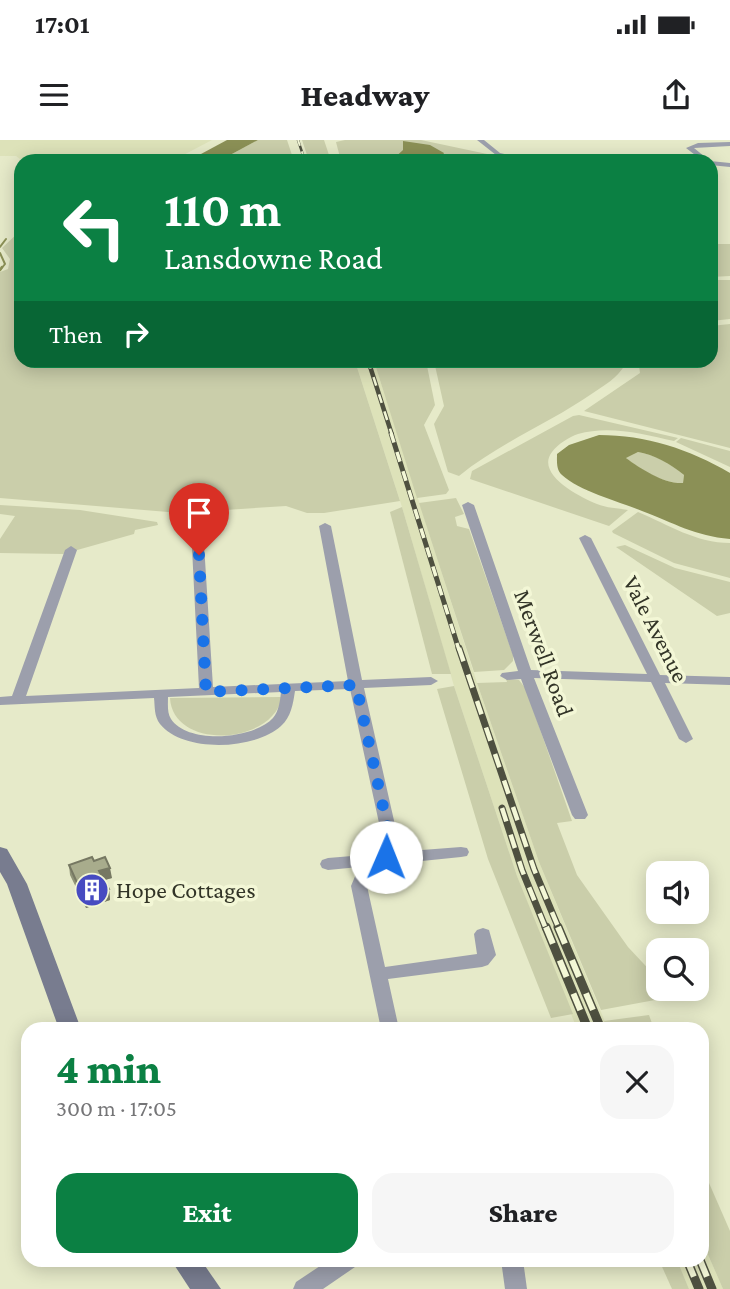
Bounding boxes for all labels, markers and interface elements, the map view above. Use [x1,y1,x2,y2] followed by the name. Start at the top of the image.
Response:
[35,10,90,39] text: 17:01
[35,76,73,114] icon: menu
[657,76,695,114] icon: share
[301,77,429,113] text: Headway
[49,182,140,273] icon: left
[164,182,281,237] text: 110 m
[164,240,383,276] text: Lansdowne Road
[117,315,155,353] icon: right
[49,320,103,349] text: Then
[169,483,229,555] pin
[180,494,218,532] icon: arrive
[618,571,695,686] street label: Vale Avenue
[509,586,580,720] street label: Merwell Road
[349,820,423,894] position arrow
[646,861,709,1001] map controls
[646,861,709,924] button: sound
[73,871,111,909] building icon: Hope Cottages
[116,876,256,903] place label: Hope Cottages
[646,938,709,1001] button: search
[56,1045,161,1092] text: 4 min
[600,1045,674,1119] button: close
[56,1095,177,1121] text: 300 m · 17:05
[56,1173,358,1253] button: Exit
[372,1173,674,1253] button: Share

